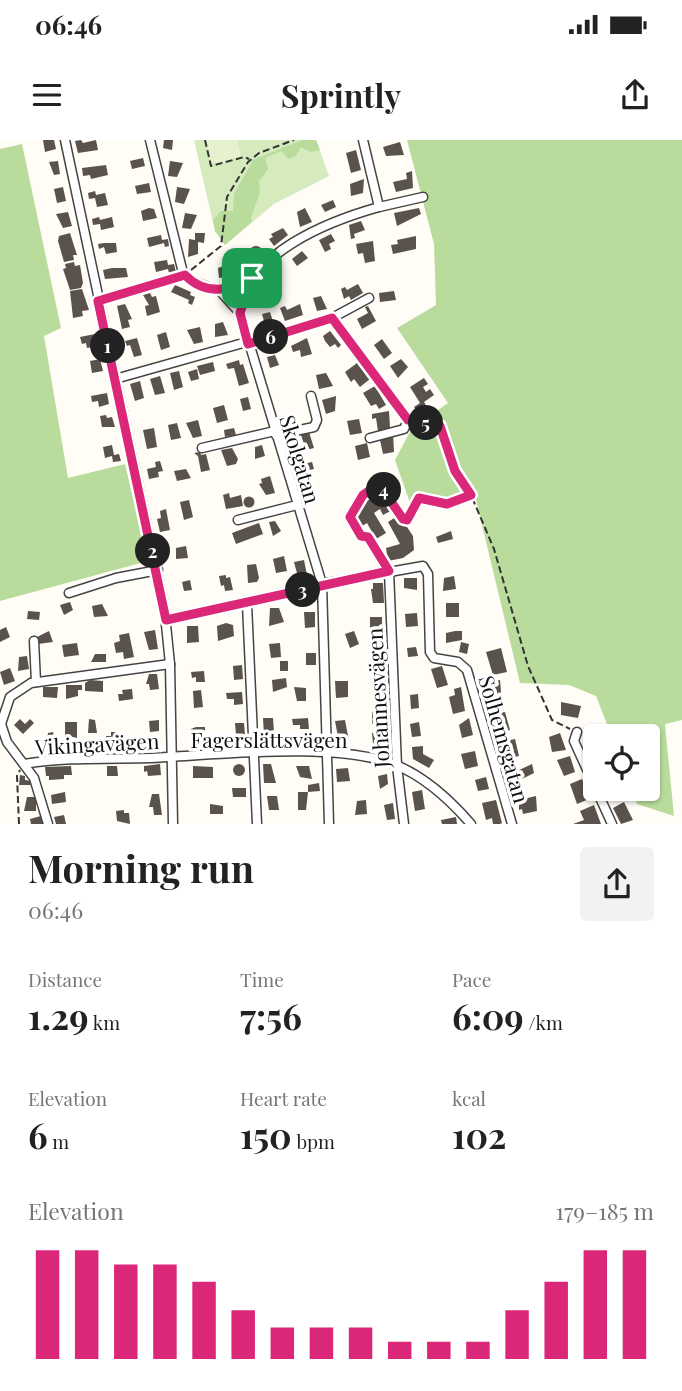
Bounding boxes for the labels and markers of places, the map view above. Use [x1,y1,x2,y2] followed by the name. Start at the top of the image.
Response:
[222,248,282,308] pin
[254,320,288,354] pin: 6
[90,328,126,364] pin: 1
[408,406,444,440] pin: 5
[366,472,402,508] pin: 4
[136,534,170,568] pin: 2
[286,573,320,608] pin: 3

